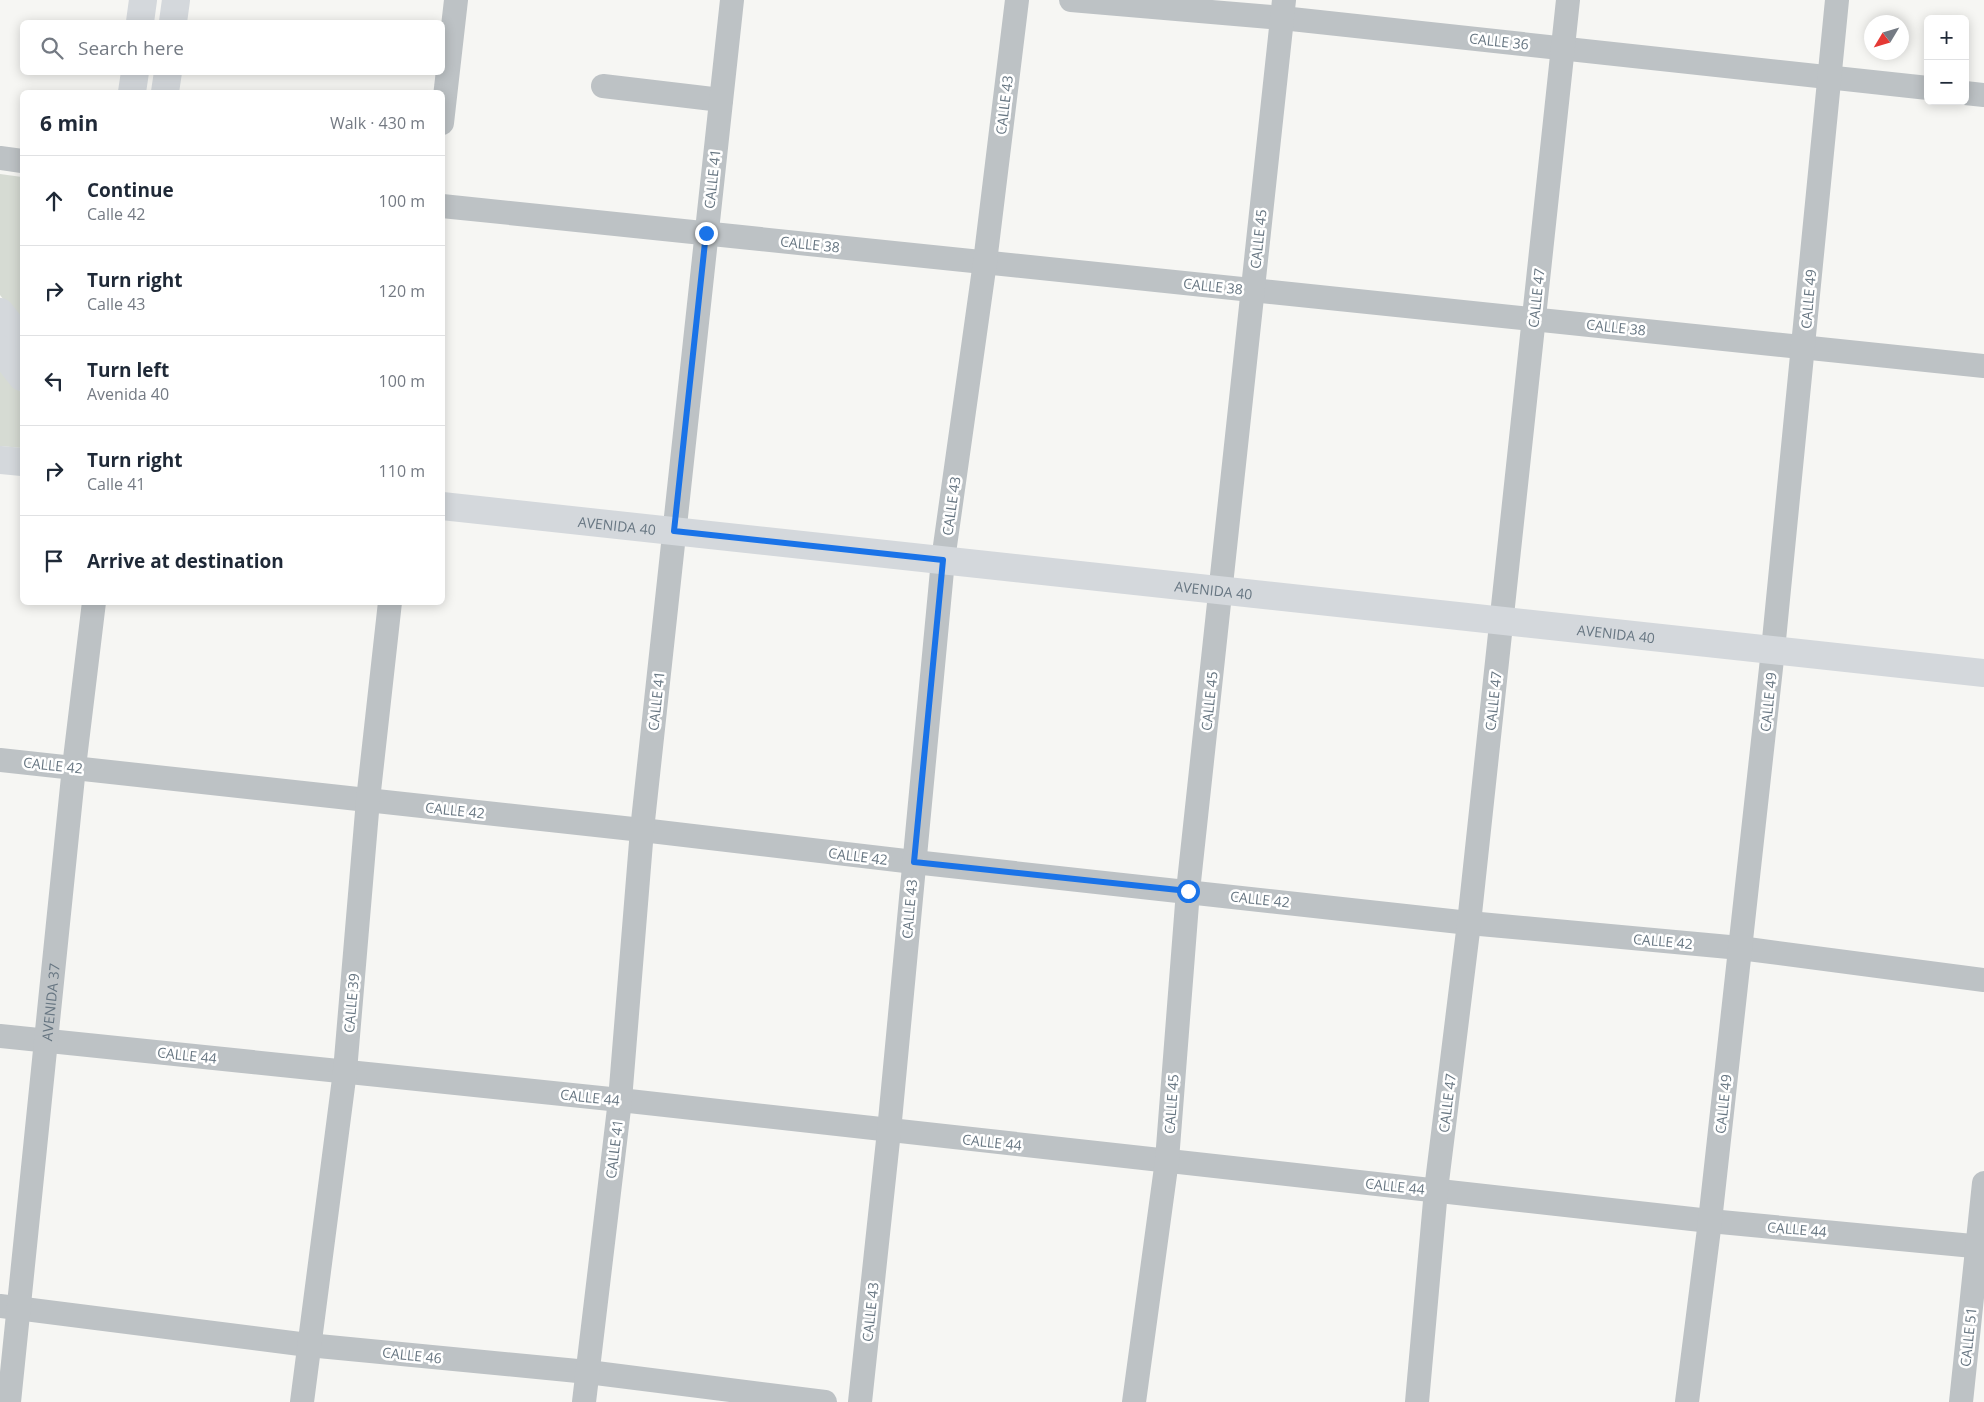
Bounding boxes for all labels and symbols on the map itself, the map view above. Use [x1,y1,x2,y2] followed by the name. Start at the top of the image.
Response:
[1864,15,1909,60] north arrow
[1468,28,1530,54] street label: CALLE 36
[991,74,1017,136] street label: CALLE 43
[699,148,725,210] street label: CALLE 41
[1245,208,1271,270] street label: CALLE 45
[695,222,718,245] route end
[779,231,841,257] street label: CALLE 38
[1523,267,1549,329] street label: CALLE 47
[1796,268,1820,330] street label: CALLE 49
[1182,273,1244,299] street label: CALLE 38
[1585,314,1647,340] street label: CALLE 38
[937,475,965,537] street label: CALLE 43
[577,511,657,539] street label: AVENIDA 40
[1174,576,1253,603] street label: AVENIDA 40
[1576,620,1656,647] street label: AVENIDA 40
[643,670,669,732] street label: CALLE 41
[1196,670,1222,732] street label: CALLE 45
[1480,670,1506,732] street label: CALLE 47
[1755,671,1781,733] street label: CALLE 49
[22,752,84,778] street label: CALLE 42
[424,797,486,823] street label: CALLE 42
[827,843,889,869] street label: CALLE 42
[897,878,921,940] street label: CALLE 43
[1177,880,1200,903] route start
[1229,886,1291,912] street label: CALLE 42
[1632,929,1694,953] street label: CALLE 42
[37,962,63,1042] street label: AVENIDA 37
[339,972,363,1034] street label: CALLE 39
[156,1042,218,1068] street label: CALLE 44
[1434,1072,1460,1134] street label: CALLE 47
[1710,1073,1736,1135] street label: CALLE 49
[1159,1074,1183,1134] street label: CALLE 45
[559,1084,621,1110] street label: CALLE 44
[601,1118,627,1180] street label: CALLE 41
[961,1129,1023,1155] street label: CALLE 44
[1364,1173,1426,1199] street label: CALLE 44
[1766,1217,1828,1241] street label: CALLE 44
[857,1281,883,1343] street label: CALLE 43
[1955,1306,1981,1368] street label: CALLE 51
[381,1342,443,1368] street label: CALLE 46

